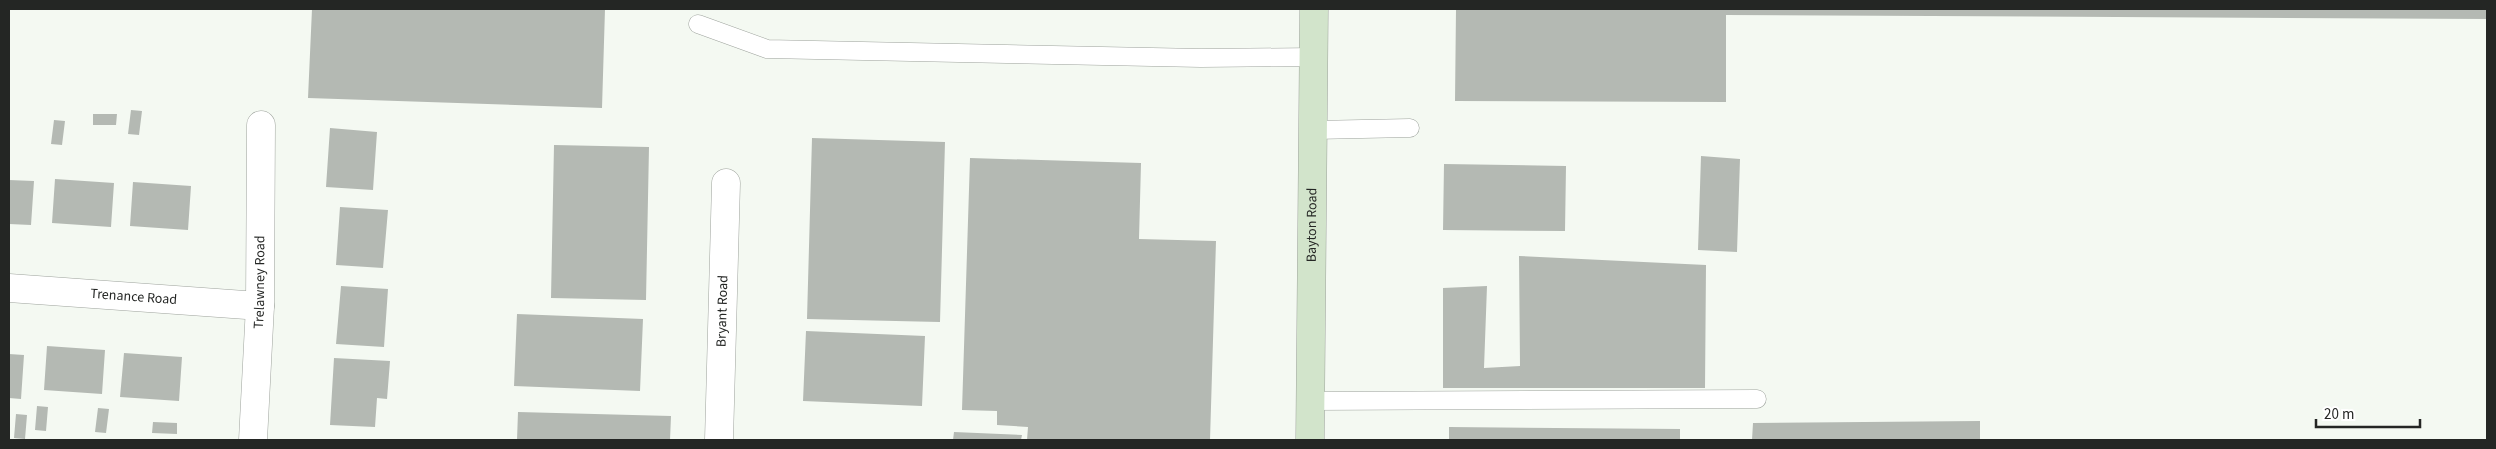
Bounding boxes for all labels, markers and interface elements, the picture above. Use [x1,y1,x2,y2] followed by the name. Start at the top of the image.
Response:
[1302,188,1322,262] street label: Bayton Road
[249,235,270,329] street label: Trelawney Road
[712,275,733,347] street label: Bryant Road
[90,284,178,310] street label: Trenance Road
[2316,396,2420,428] scale bar
[2324,404,2354,425] text: 20 m

